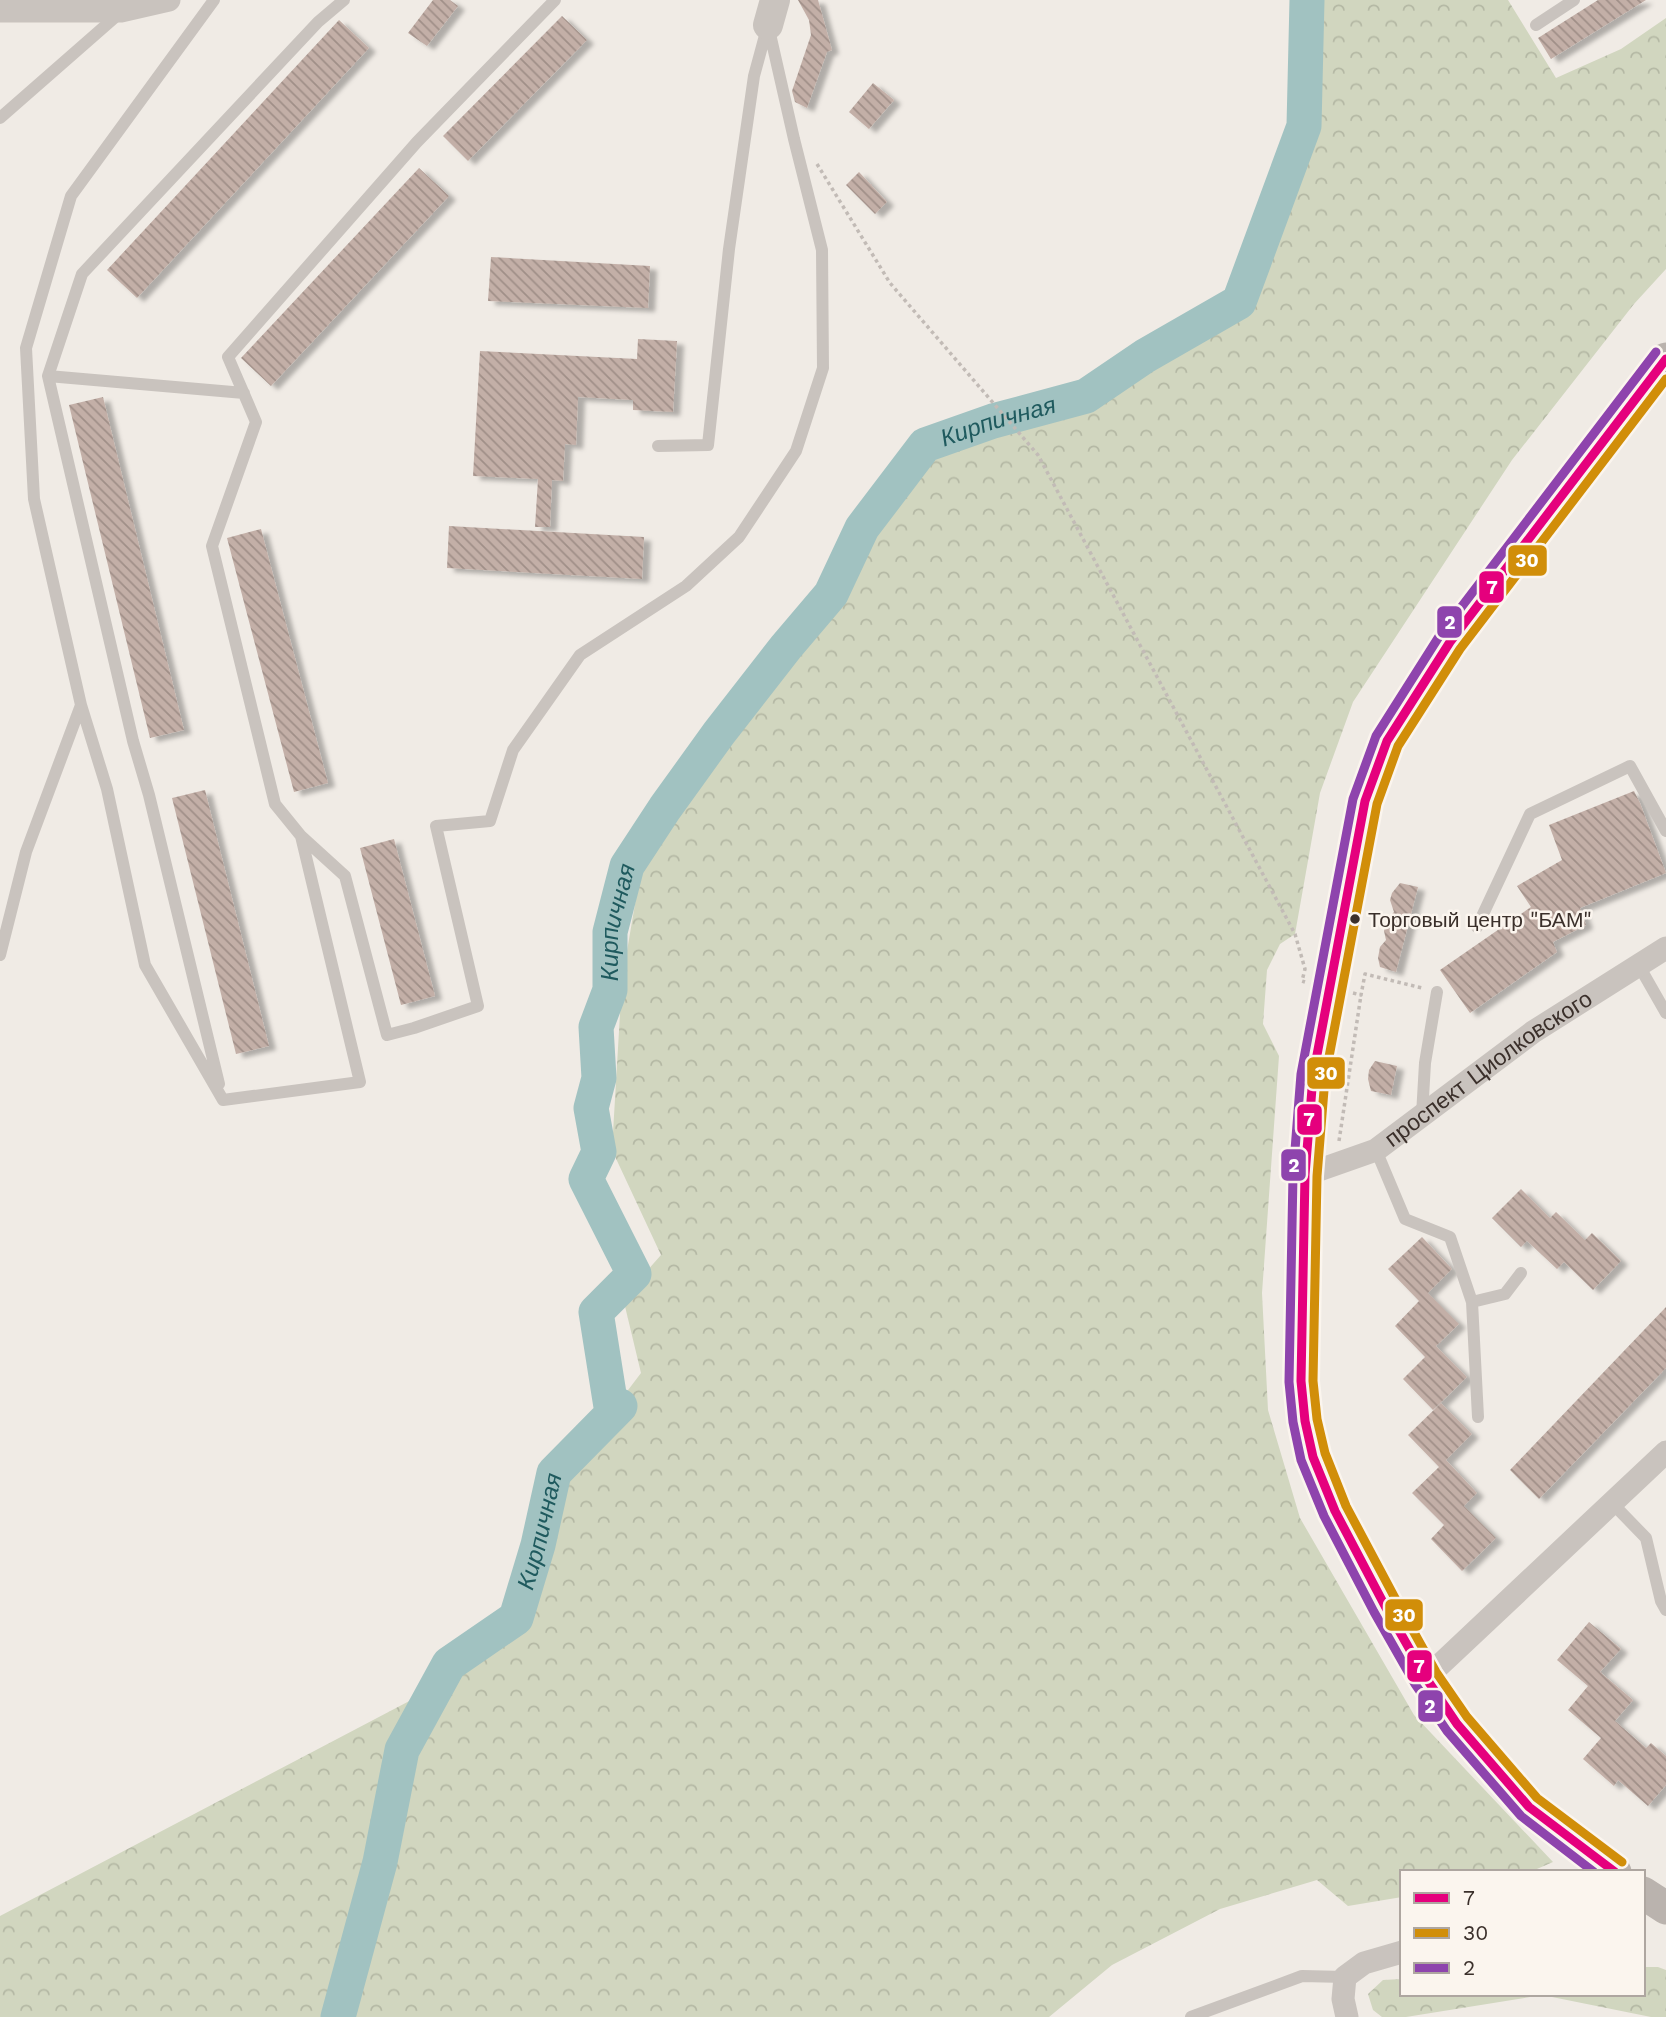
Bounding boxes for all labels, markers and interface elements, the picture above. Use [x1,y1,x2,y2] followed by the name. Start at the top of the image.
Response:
[937,391,1059,452] water label: Кирпичная
[1507,544,1548,577] line badge: 30
[1515,549,1539,572] text: 30
[1478,570,1505,604] line badge: 7
[1486,576,1498,599] text: 7
[1436,605,1463,639] line badge: 2
[1444,611,1456,634] text: 2
[596,860,641,981] water label: Кирпичная
[1368,907,1592,932] place label: Торговый центр "БАМ"
[1348,912,1362,926] marker: Торговый центр "БАМ"
[1379,985,1597,1152] street label: проспект Циолковского
[1306,1056,1346,1090] line badge: 30
[1314,1062,1338,1085] text: 30
[1296,1103,1323,1136] line badge: 7
[1303,1108,1315,1131] text: 7
[1280,1148,1307,1182] line badge: 2
[1288,1154,1300,1177] text: 2
[511,1470,568,1593] water label: Кирпичная
[1384,1598,1424,1632] line badge: 30
[1392,1604,1416,1627] text: 30
[1406,1649,1433,1683] line badge: 7
[1413,1655,1425,1678] text: 7
[1417,1689,1444,1723] line badge: 2
[1424,1695,1436,1718] text: 2
[1400,1870,1645,1996] legend
[1463,1885,1475,1910] text: 7
[1463,1920,1488,1945] text: 30
[1463,1955,1475,1980] text: 2

